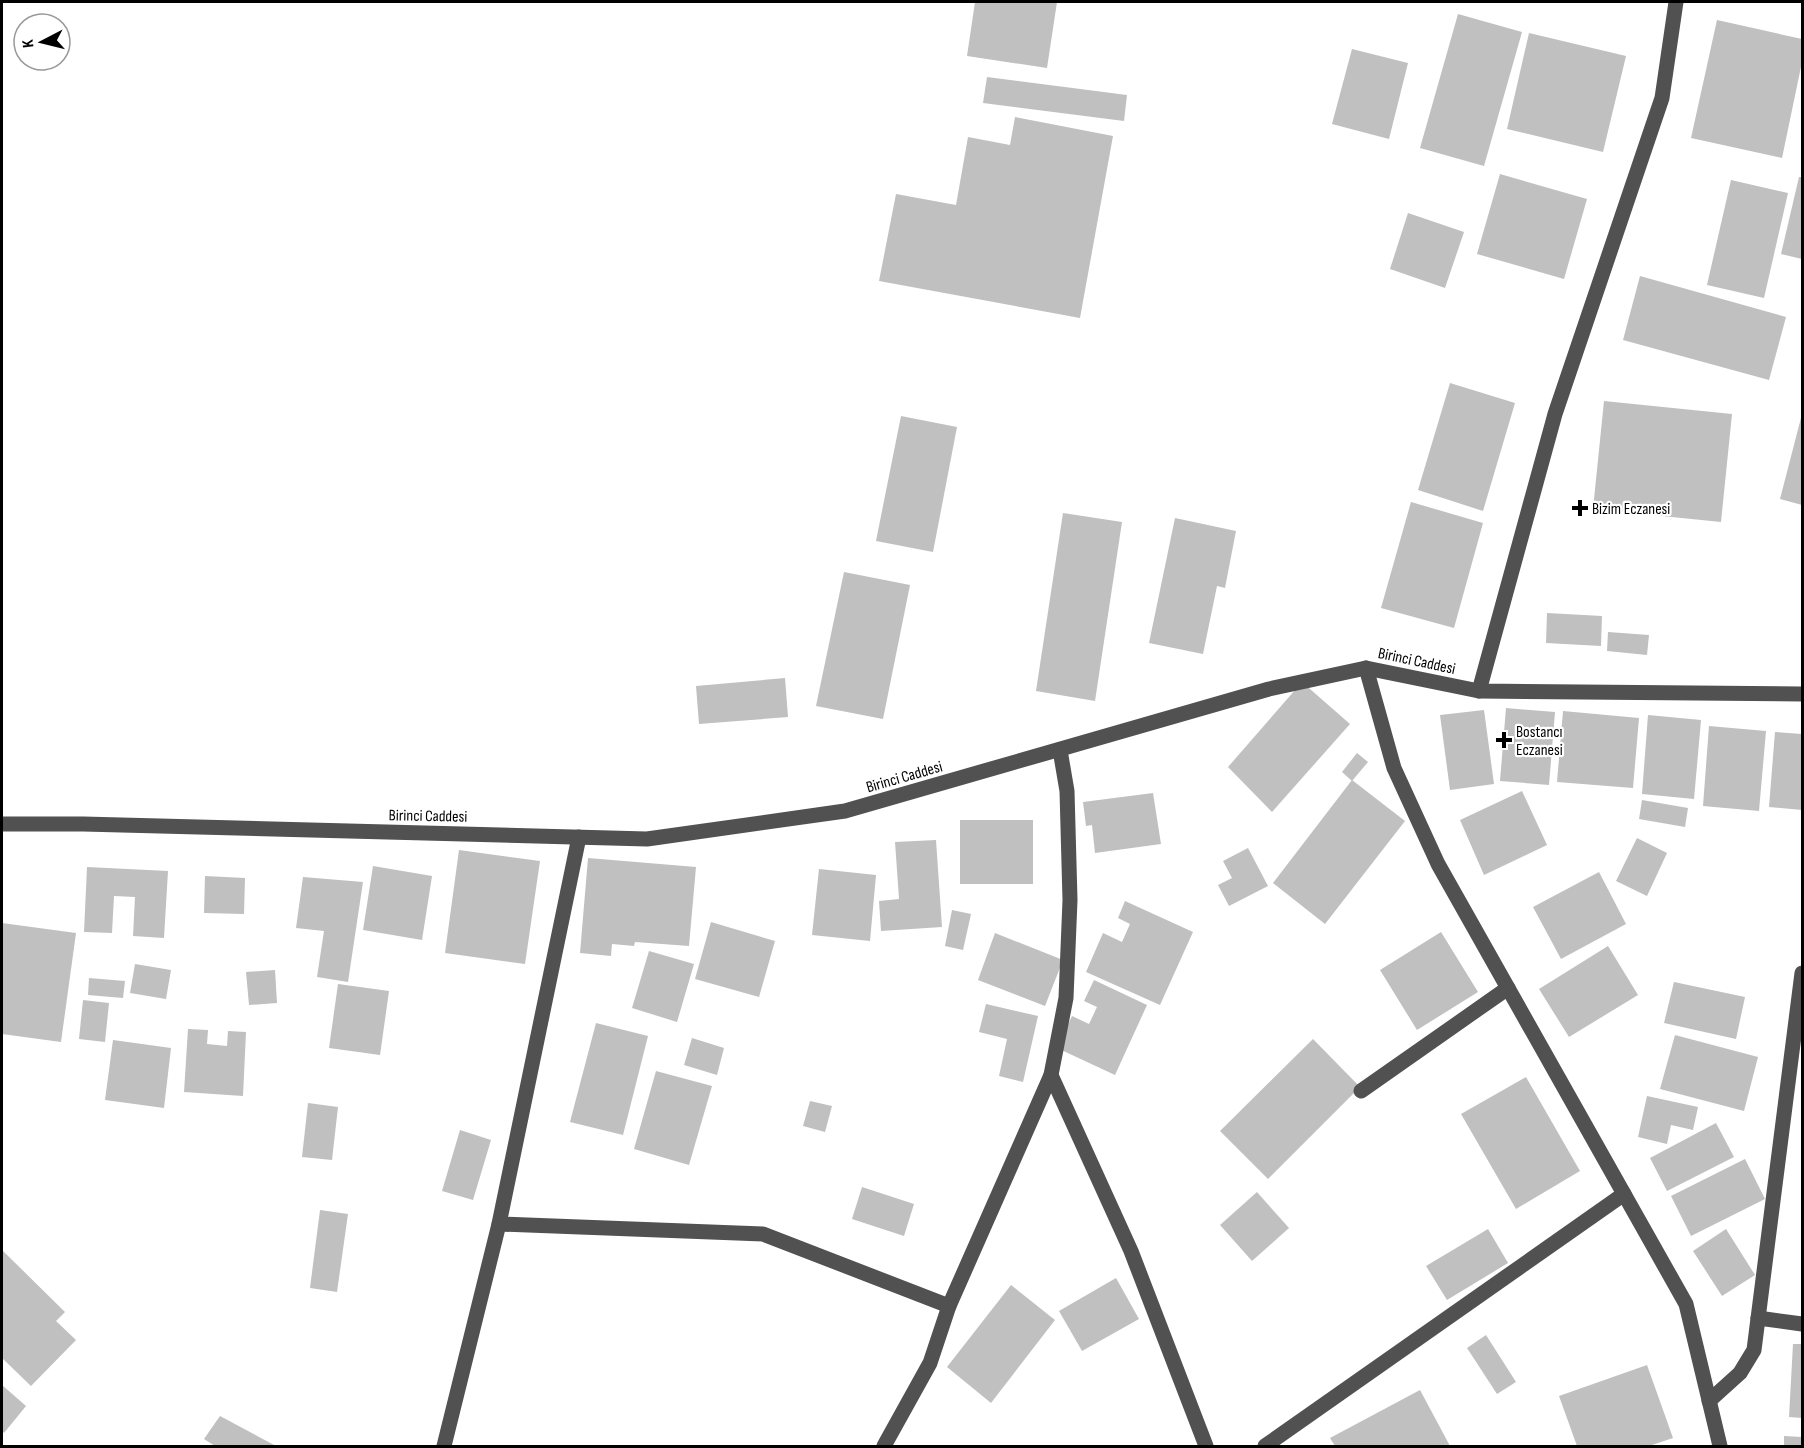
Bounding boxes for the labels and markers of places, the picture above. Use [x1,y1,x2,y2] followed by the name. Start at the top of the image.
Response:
[1592,500,1670,519] place label: Bizim Eczanesi
[1573,501,1587,515] marker: Bizim Eczanesi
[1516,723,1563,760] place label: Bostancı Eczanesi
[1497,733,1511,747] marker: Bostancı Eczanesi

